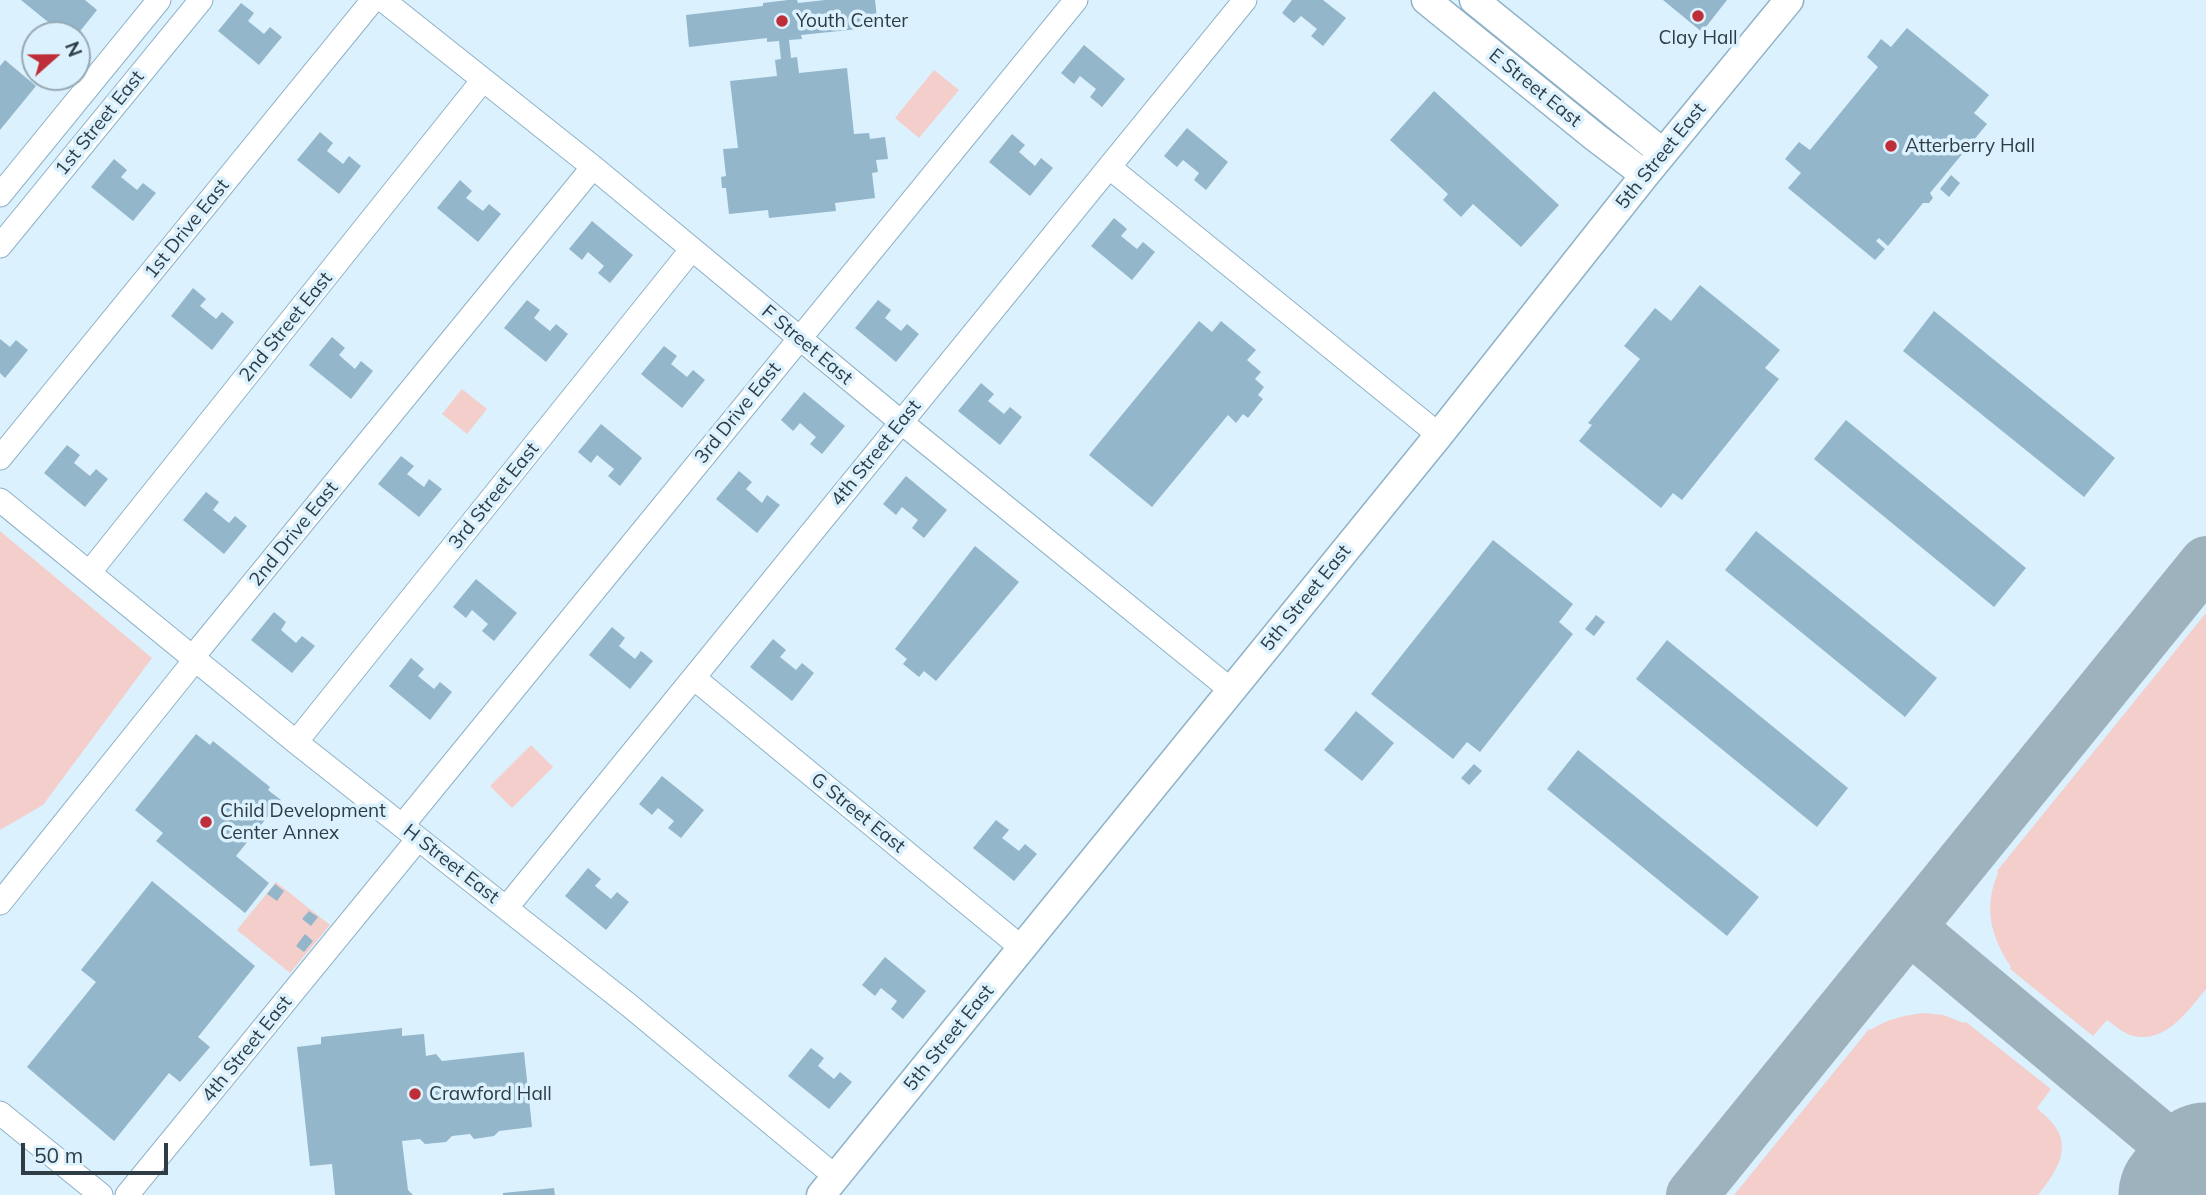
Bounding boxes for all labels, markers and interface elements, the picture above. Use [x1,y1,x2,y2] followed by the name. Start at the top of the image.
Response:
[1690,8,1706,24] marker: Clay Hall
[796,10,908,32] place label: Youth Center
[774,13,790,29] marker: Youth Center
[21,21,91,91] north arrow
[1659,27,1737,49] place label: Clay Hall
[60,38,88,60] text: N
[1484,44,1586,132] street label: E Street East
[51,66,149,180] street label: 1st Street East
[1611,98,1711,214] street label: 5th Street East
[1905,135,2035,157] place label: Atterberry Hall
[1883,138,1899,154] marker: Atterberry Hall
[140,175,234,283] street label: 1st Drive East
[235,267,337,387] street label: 2nd Street East
[757,300,857,390] street label: F Street East
[690,358,786,468] street label: 3rd Drive East
[826,395,926,511] street label: 4th Street East
[444,438,544,554] street label: 3rd Street East
[245,477,343,591] street label: 2nd Drive East
[1256,540,1356,656] street label: 5th Street East
[806,768,910,858] street label: G Street East
[220,800,386,844] place label: Child Development Center Annex
[198,814,214,830] marker: Child Development Center Annex
[399,819,503,909] street label: H Street East
[899,980,999,1096] street label: 5th Street East
[197,991,297,1107] street label: 4th Street East
[429,1083,552,1105] place label: Crawford Hall
[407,1086,423,1102] marker: Crawford Hall
[24,1128,172,1172] scale bar
[34,1142,83,1168] text: 50 m

